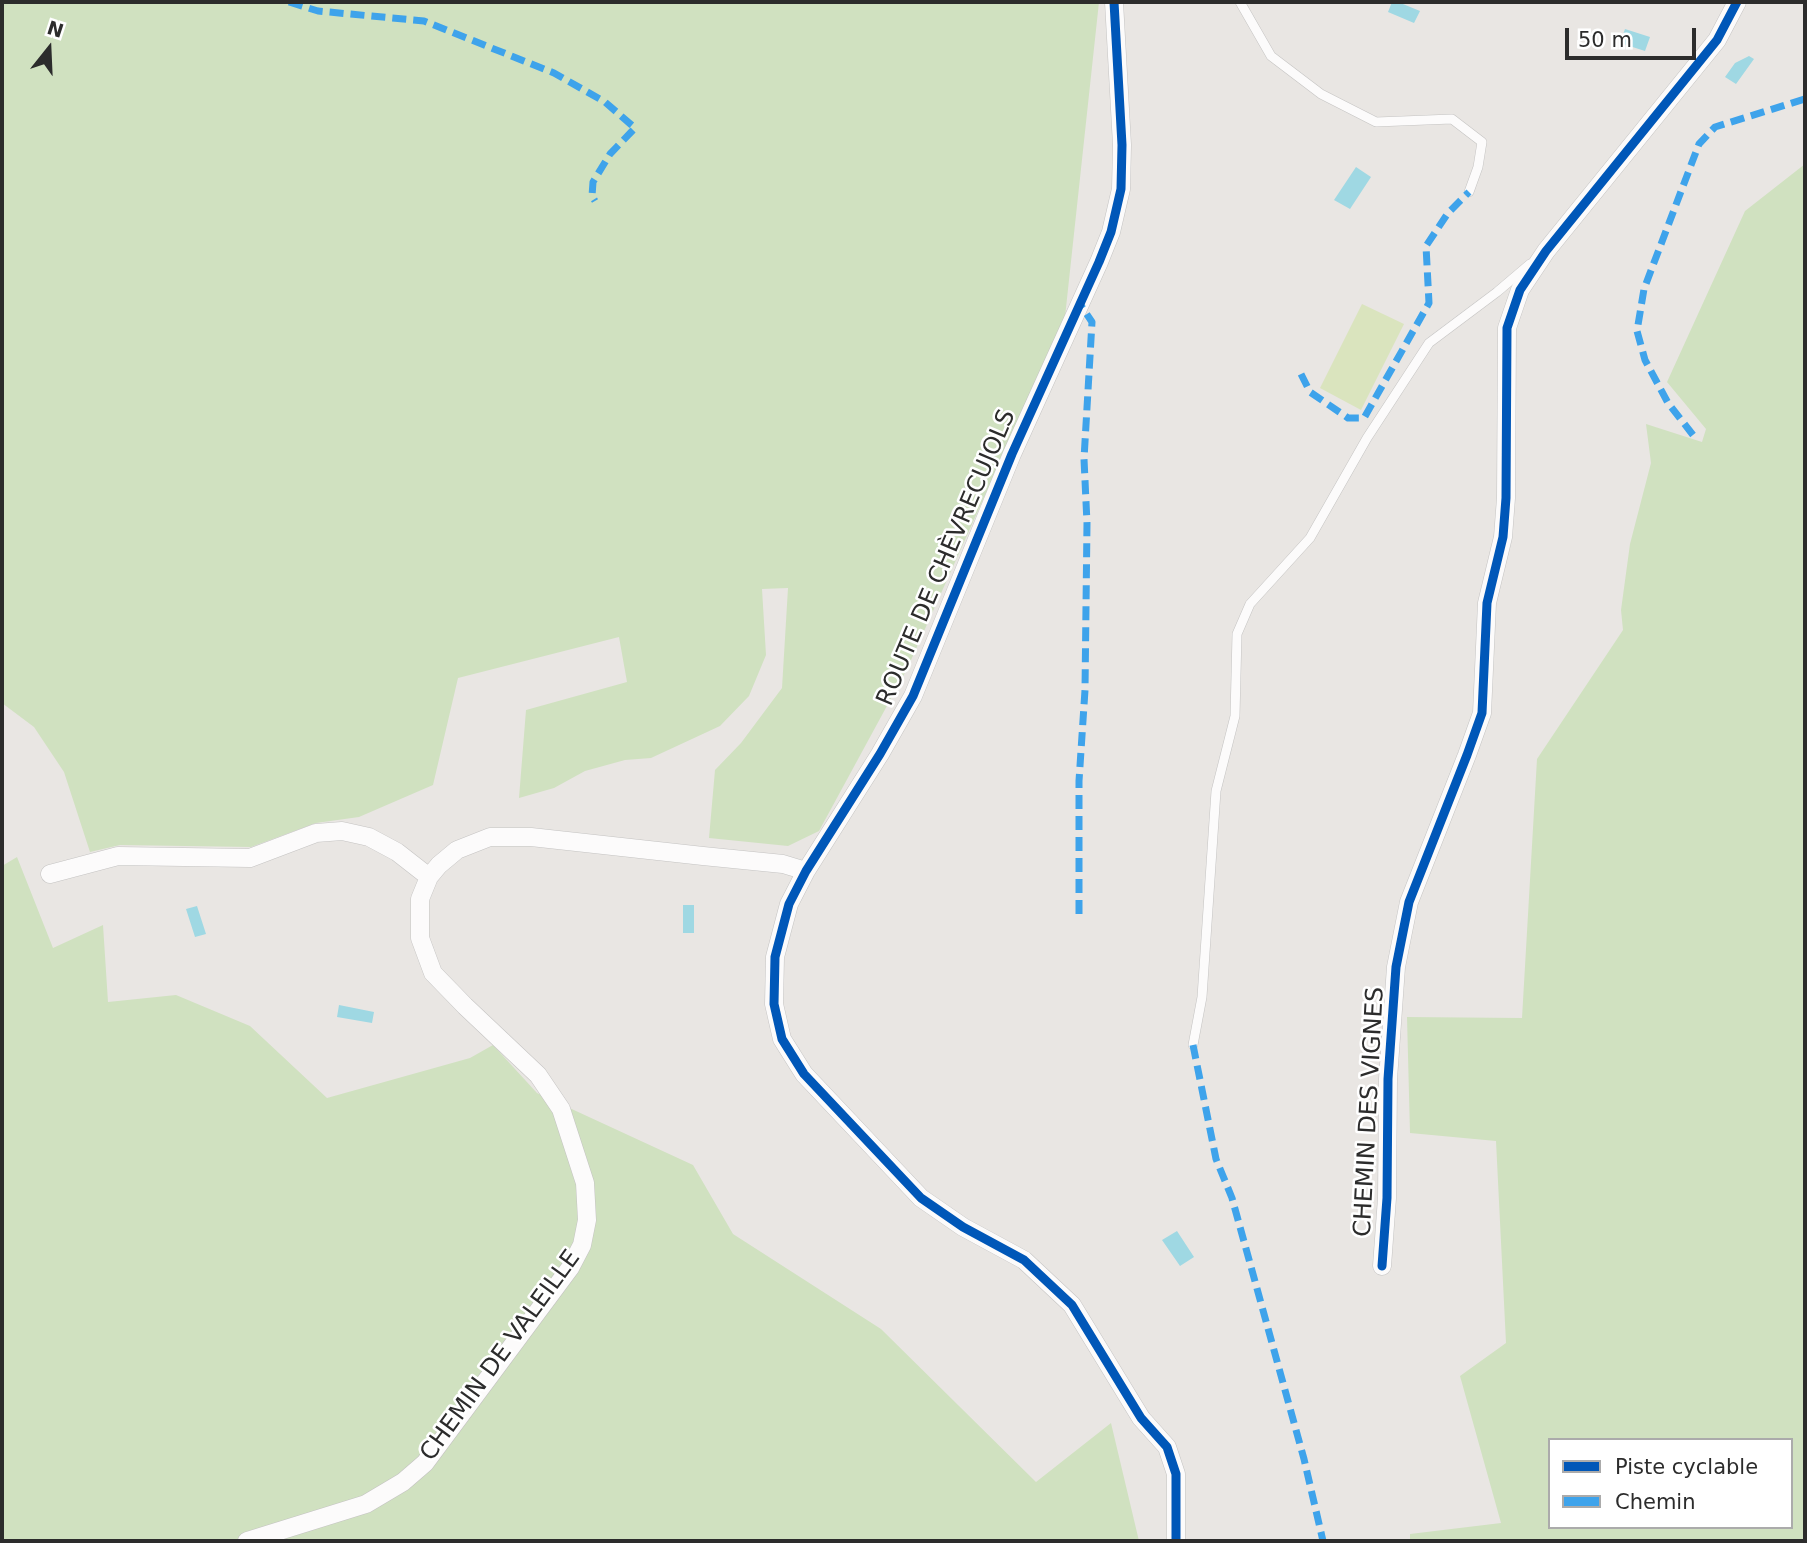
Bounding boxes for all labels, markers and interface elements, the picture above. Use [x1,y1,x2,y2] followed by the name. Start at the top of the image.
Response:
[14,14,84,84] north arrow
[1569,14,1700,58] scale bar
[45,16,66,42] text: N
[1578,28,1632,52] text: 50 m
[871,406,1023,710] street label: ROUTE DE CHÈVRECUJOLS
[1349,986,1391,1238] street label: CHEMIN DES VIGNES
[415,1245,587,1467] street label: CHEMIN DE VALEILLE
[1548,1438,1793,1529] legend
[1615,1455,1758,1479] text: Piste cyclable
[1615,1490,1696,1514] text: Chemin

